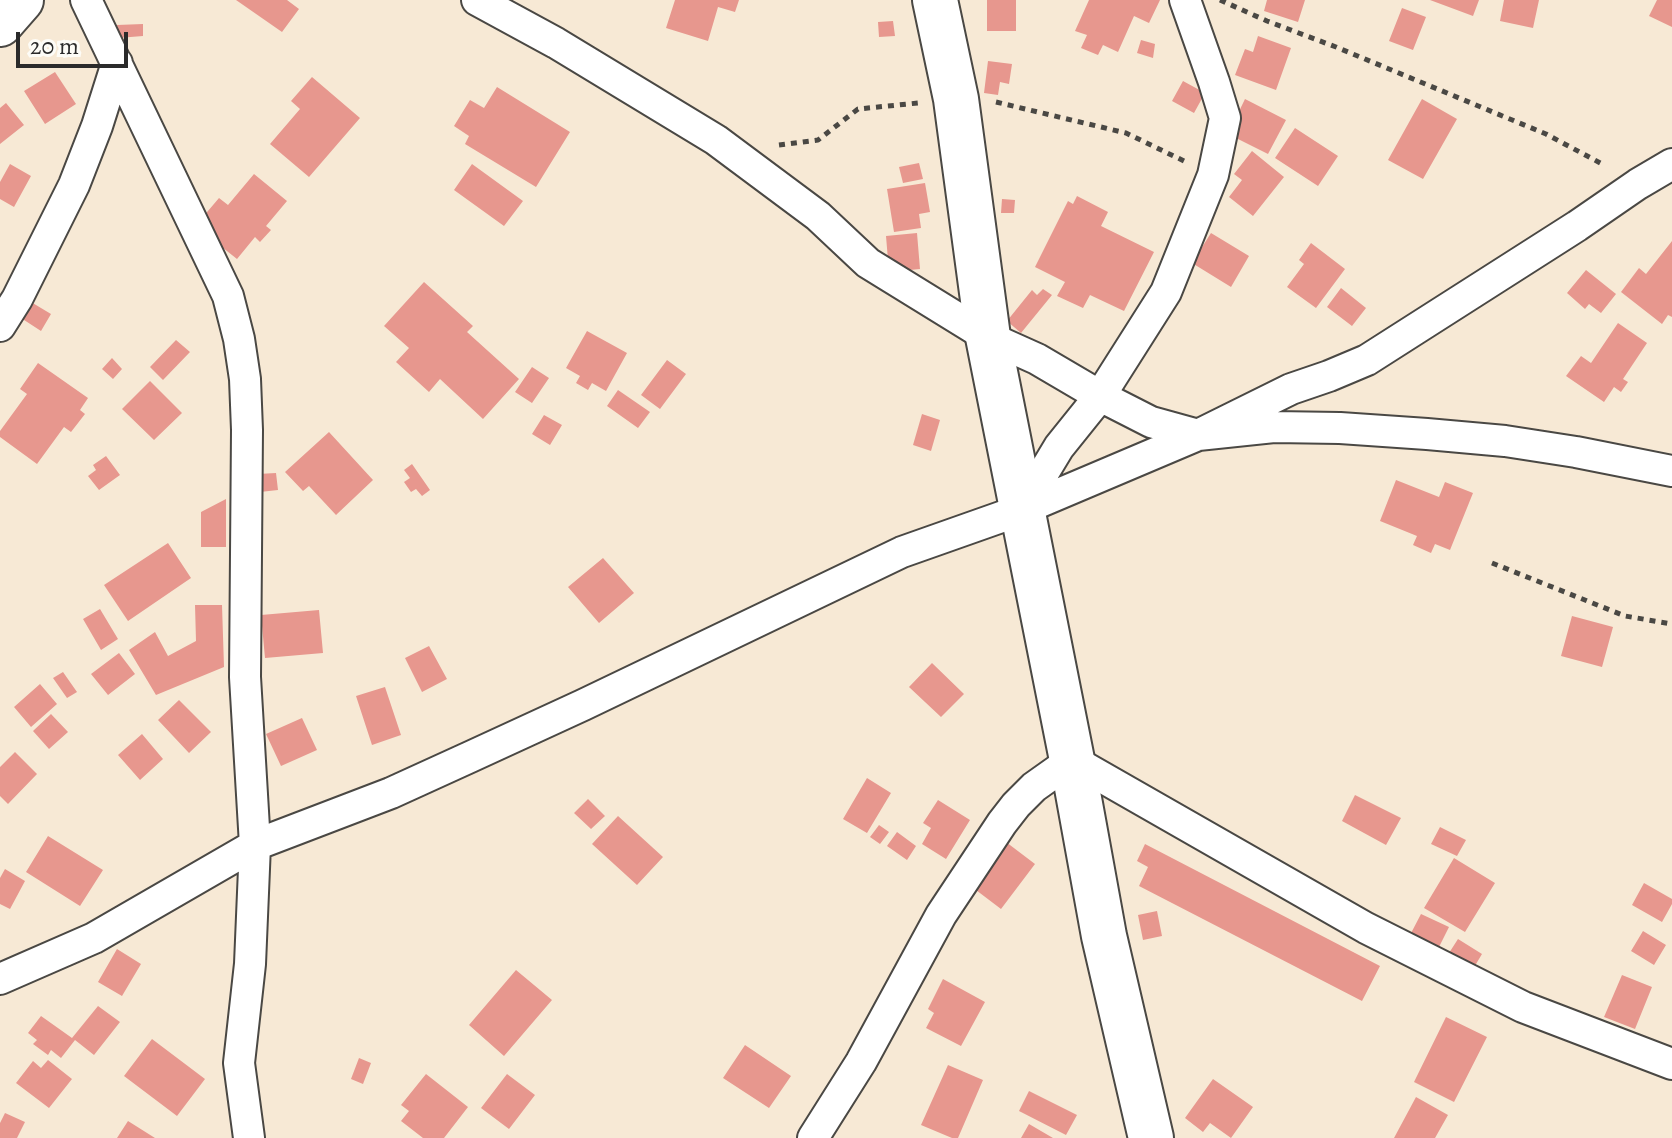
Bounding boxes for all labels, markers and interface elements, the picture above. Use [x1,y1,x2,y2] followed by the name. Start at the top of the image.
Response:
[20,16,132,66] scale bar
[30,30,79,62] text: 20 m

